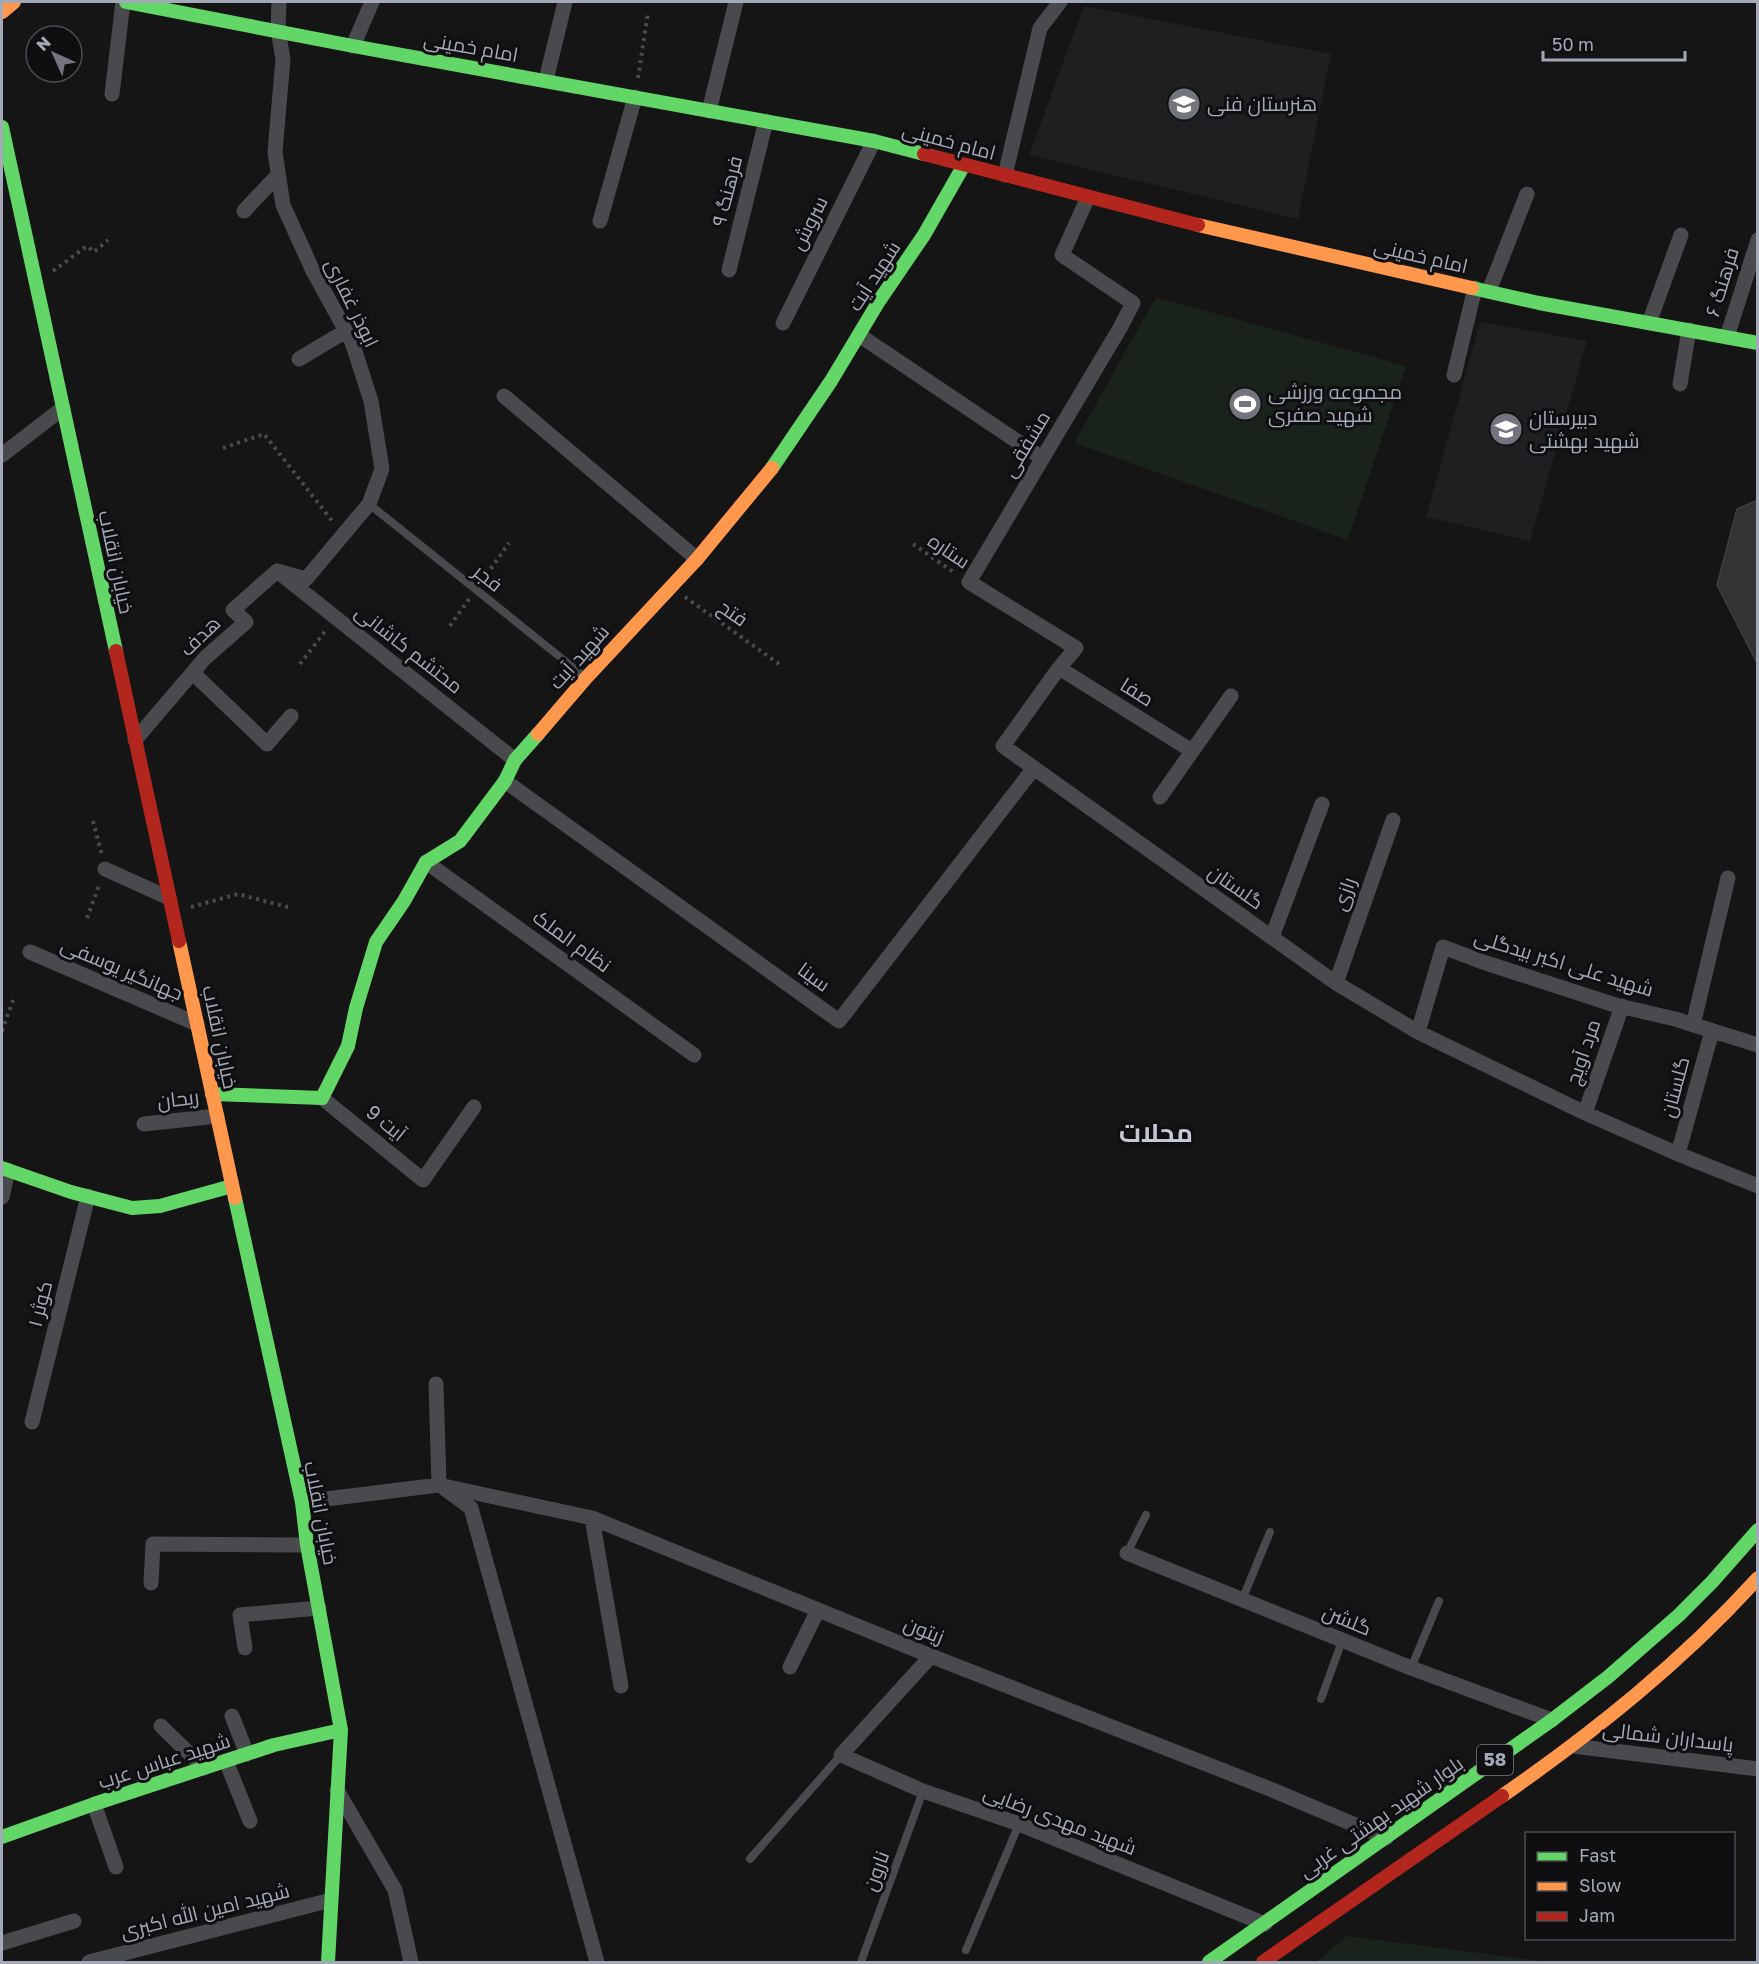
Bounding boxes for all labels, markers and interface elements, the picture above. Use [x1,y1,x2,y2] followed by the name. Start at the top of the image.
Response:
[24,24,84,84] north arrow
[1543,24,1686,62] scale bar
[421,26,520,69] street label: امام خمینی
[32,32,55,55] text: N
[1552,33,1594,55] text: 50 m
[1166,86,1202,122] school or university icon: هنرستان فنی
[1207,91,1317,117] place label: هنرستان فنی
[899,116,999,167] street label: امام خمینی
[706,153,747,229] street label: فرهنگ ۹
[784,192,834,254] street label: سروش
[1371,233,1471,280] street label: امام خمینی
[842,236,906,316] street label: شهید آیت
[1699,244,1744,319] street label: فرهنگ ۶
[319,254,385,352] street label: ابوذر غفاری
[1268,379,1402,428] place label: مجموعه ورزشی شهید صفری
[1227,386,1263,422] sports icon: مجموعه ورزشی شهید صفری
[1529,405,1640,454] place label: دبیرستان شهید بهشتی
[996,406,1056,482] street label: مشفقی
[1488,411,1524,447] school or university icon: دبیرستان شهید بهشتی
[92,508,140,616] street label: خیابان انقلاب
[924,528,975,574] street label: ستاره
[468,558,508,597] street label: فجر
[712,594,753,633] street label: فتح
[349,599,468,700] street label: محتشم کاشانی
[174,610,225,660] street label: هدف
[543,619,615,695] street label: شهید آیت
[1116,672,1159,711] street label: صفا
[1203,859,1269,915] street label: گلستان
[1326,874,1362,914] street label: رازی
[527,904,616,979] street label: نظام الملک
[1471,923,1657,1003] street label: شهید علی اکبر بیدگلی
[57,932,187,1006] street label: جهانگیر یوسفی
[794,956,835,996] street label: سینا
[196,983,244,1091] street label: خیابان انقلاب
[1560,1016,1607,1089] street label: مرد آویچ
[1654,1054,1696,1120] street label: گلستان
[156,1084,200,1114] street label: ریحان
[362,1099,412,1146] street label: آیت 9
[1119,1117,1193,1148] district label: محلات
[22,1278,57,1330] street label: کوثر ۱
[298,1459,344,1567] street label: خیابان انقلاب
[1319,1598,1375,1642] street label: گلشن
[900,1610,948,1650] street label: زیتون
[1601,1716,1736,1758] street label: پاسداران شمالی
[94,1727,234,1795] street label: شهید عباس عرب
[1477,1745,1513,1775] road number: 58
[1294,1750,1468,1884] street label: بلوار شهید بهشتی غربی
[980,1779,1140,1861] street label: شهید مهدی رضایی
[1525,1832,1735,1940] legend
[1579,1844,1616,1866] text: Fast
[857,1847,895,1895] street label: نارون
[1579,1874,1622,1896] text: Slow
[118,1877,292,1945] street label: شهید امین الله اکبری
[1579,1904,1615,1926] text: Jam

